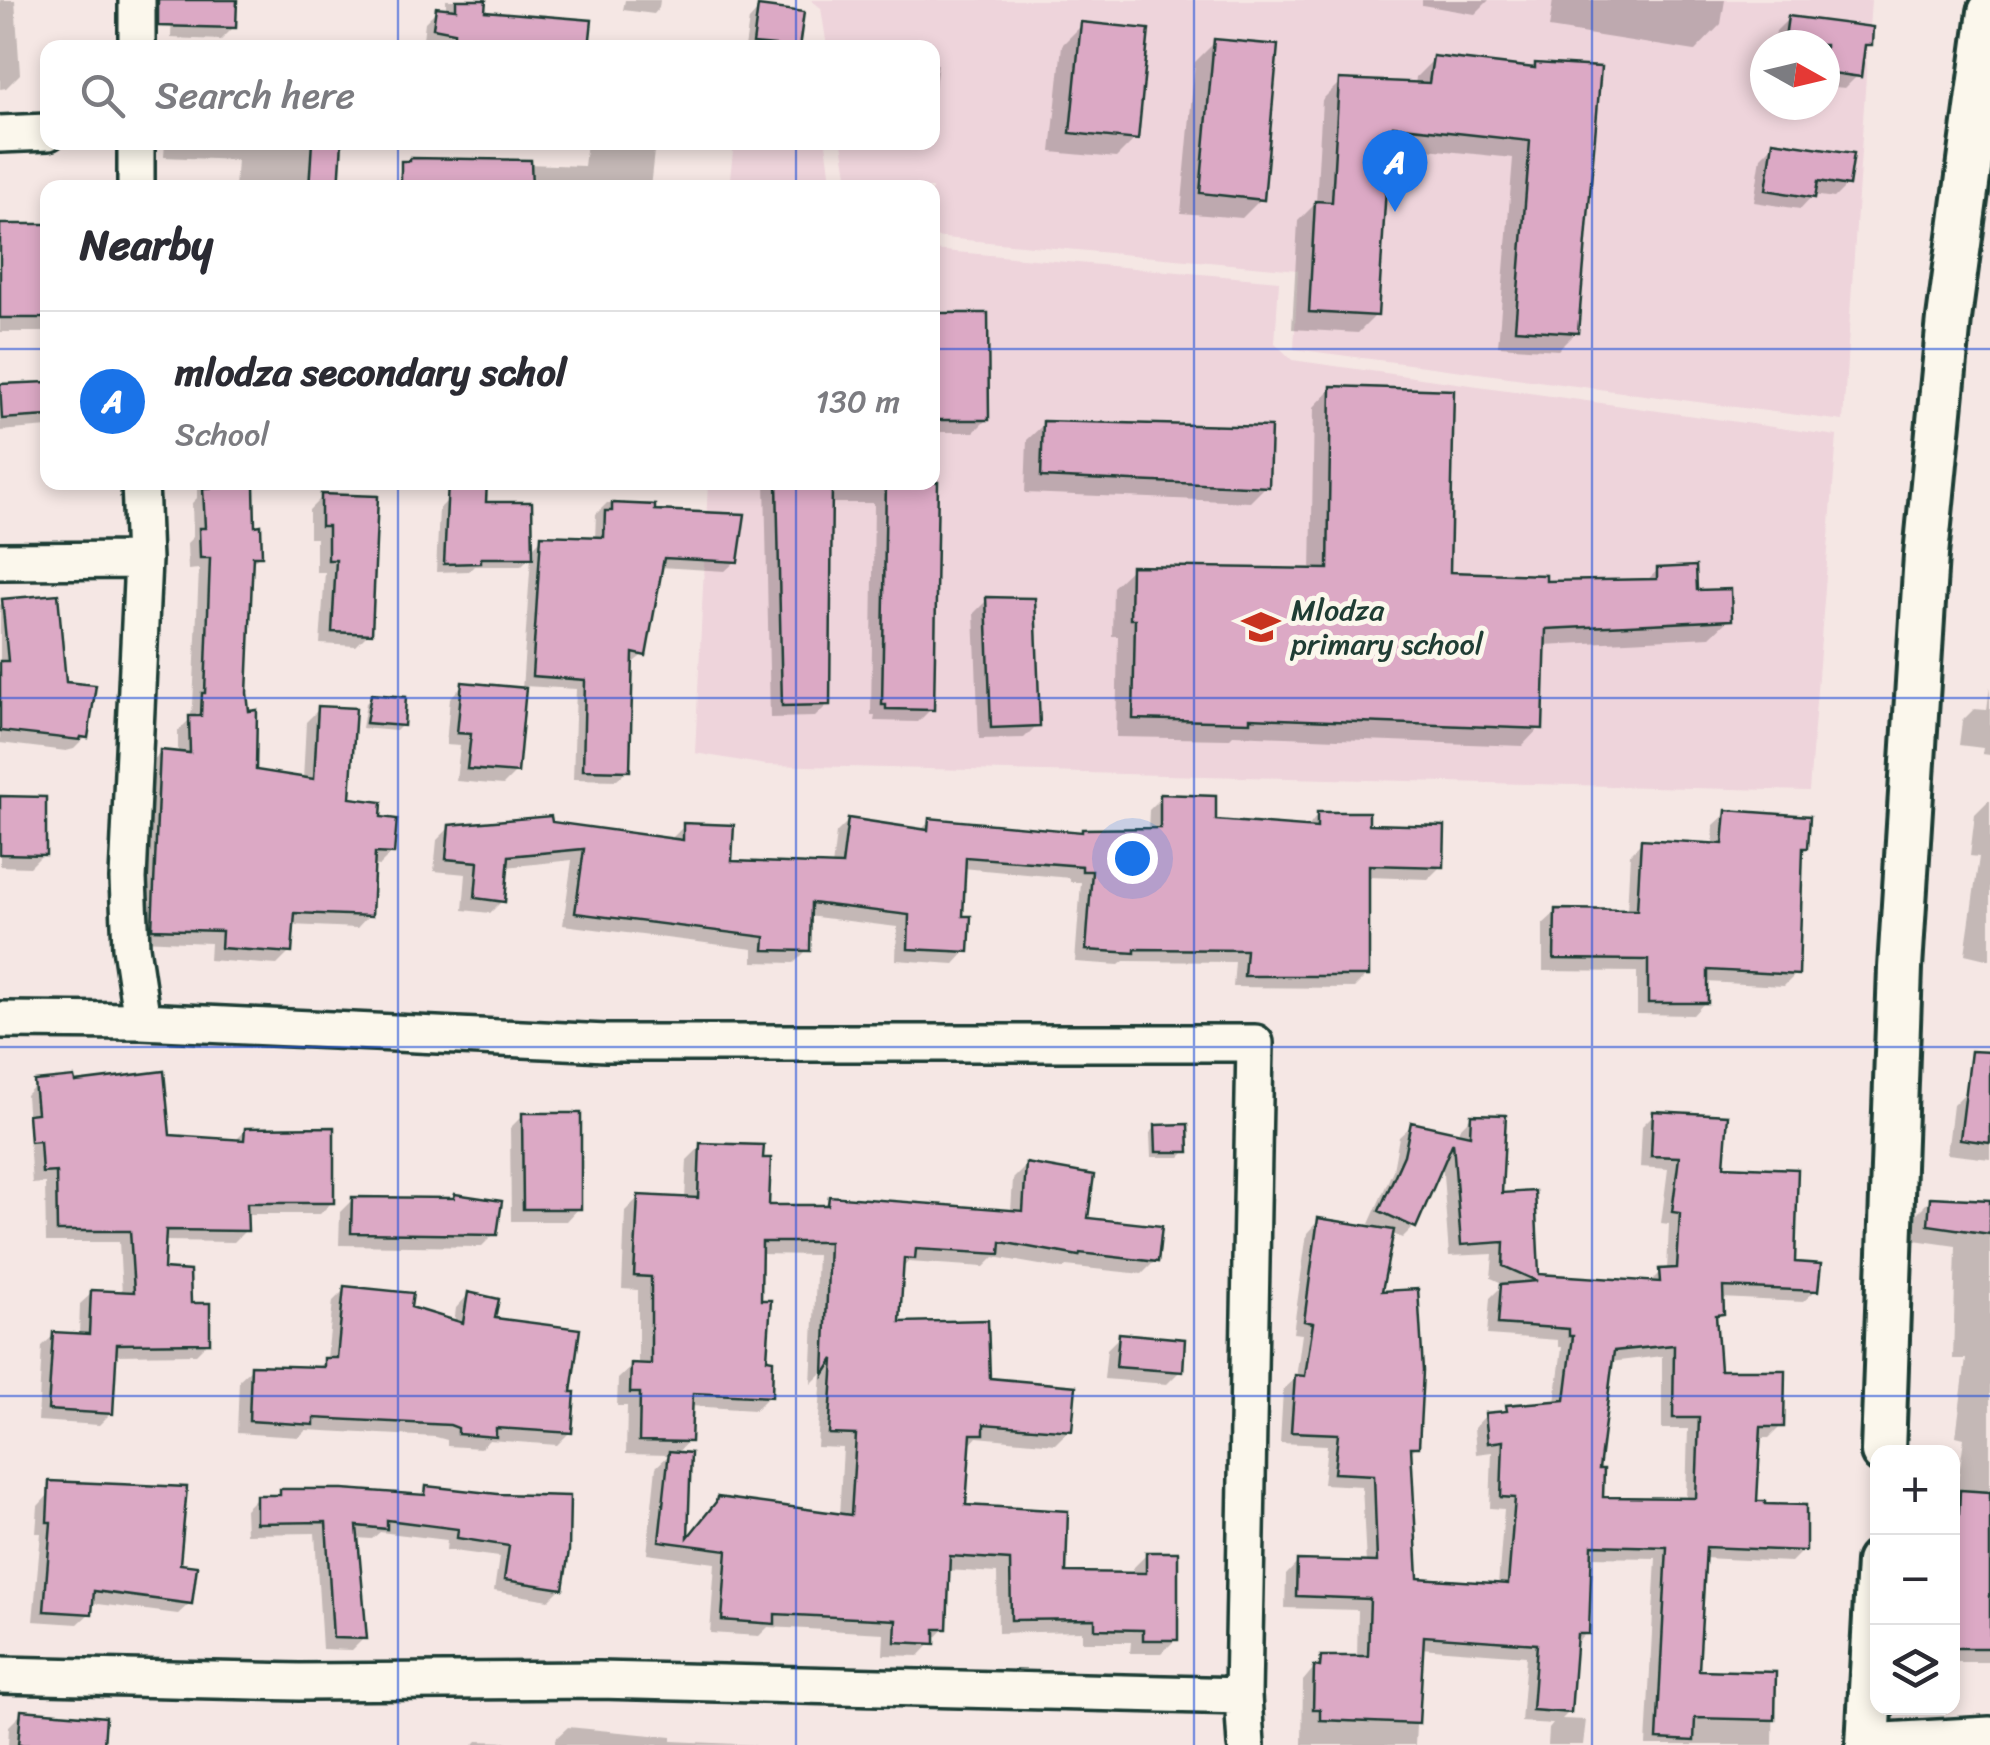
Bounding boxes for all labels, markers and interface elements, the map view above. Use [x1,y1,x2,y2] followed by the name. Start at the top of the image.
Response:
[1750,30,1840,120] north arrow
[40,40,940,150] search box
[155,62,355,129] text: Search here
[75,68,130,123] icon: search
[1362,130,1428,212] pin: A
[80,208,213,282] text: Nearby
[175,339,567,406] text: mlodza secondary schol
[102,373,123,430] text: A
[816,373,900,430] text: 130 m
[175,406,269,463] text: School
[1289,583,1484,671] place label: Mlodza primary school
[1240,606,1282,648] school or university icon: Mlodza primary school
[1107,833,1158,884] your location
[1870,1445,1960,1715] map controls
[1870,1445,1960,1535] button: +
[1870,1535,1960,1625] button: −
[1870,1625,1960,1715] button: layers

